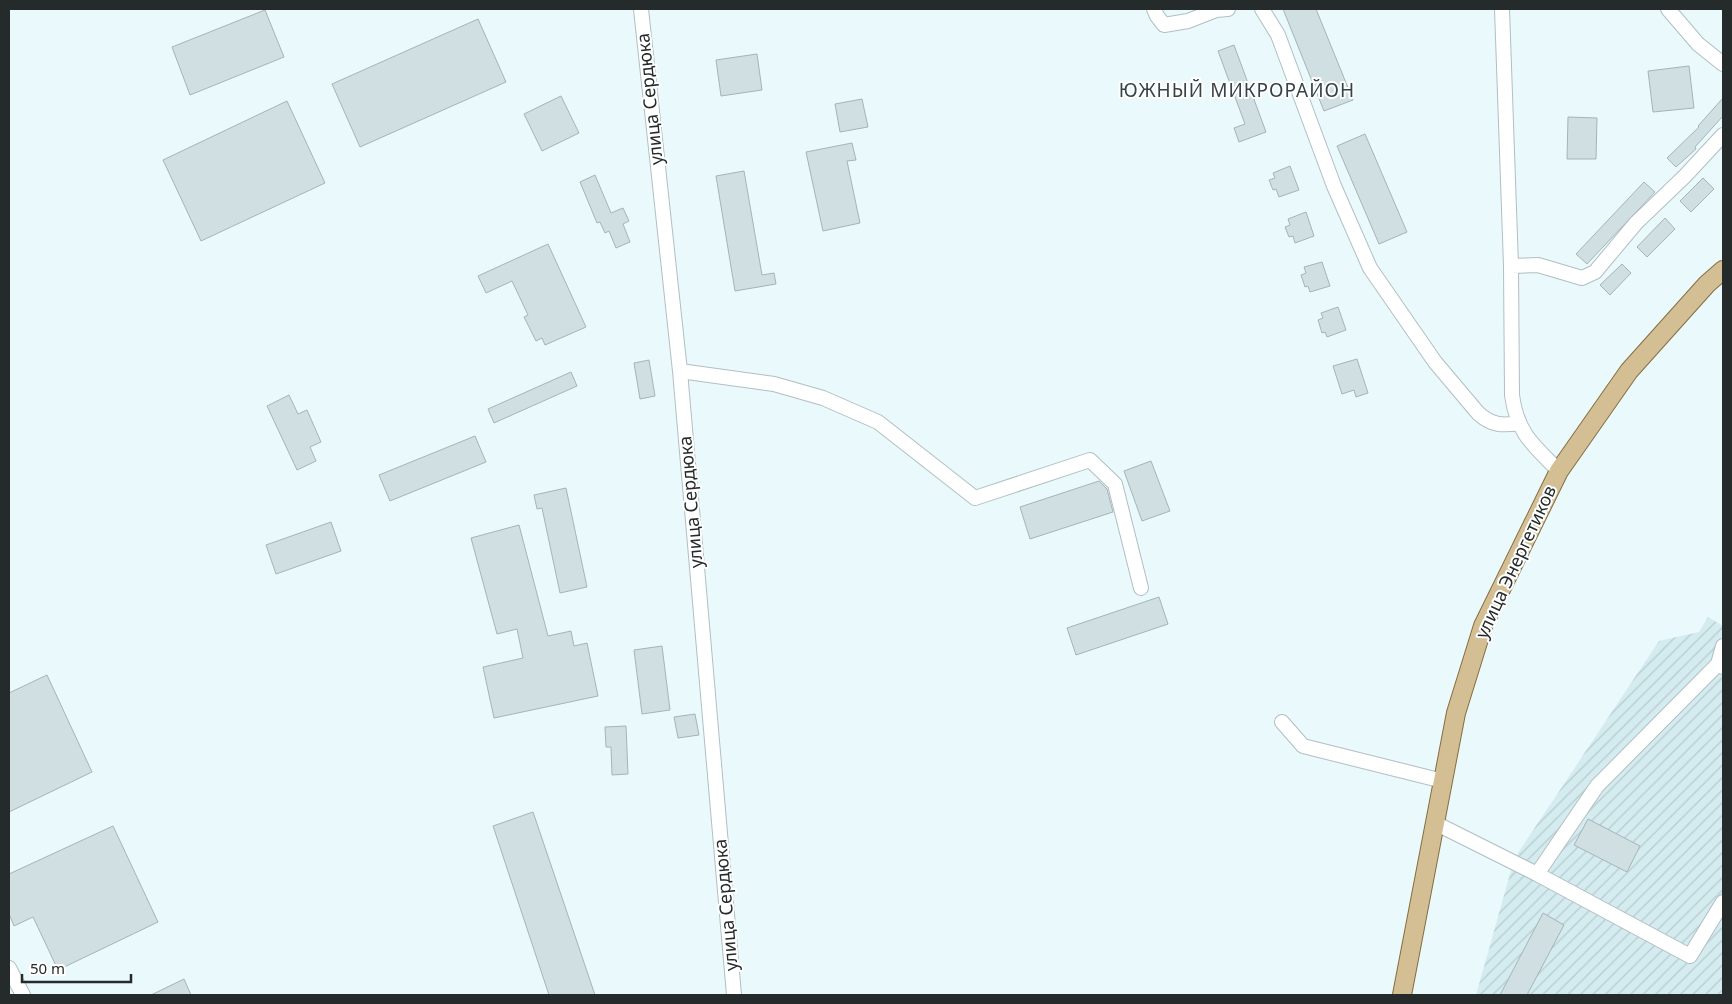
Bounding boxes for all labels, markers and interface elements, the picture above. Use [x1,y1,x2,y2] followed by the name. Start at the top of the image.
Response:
[630,32,668,166] street label: улица Сердюка
[1119,77,1355,103] district label: ЮЖНЫЙ МИКРОРАЙОН
[672,435,708,569] street label: улица Сердюка
[1469,481,1561,642] street label: улица Энергетиков
[707,838,743,972] street label: улица Сердюка
[22,952,131,984] scale bar
[30,958,65,978] text: 50 m

